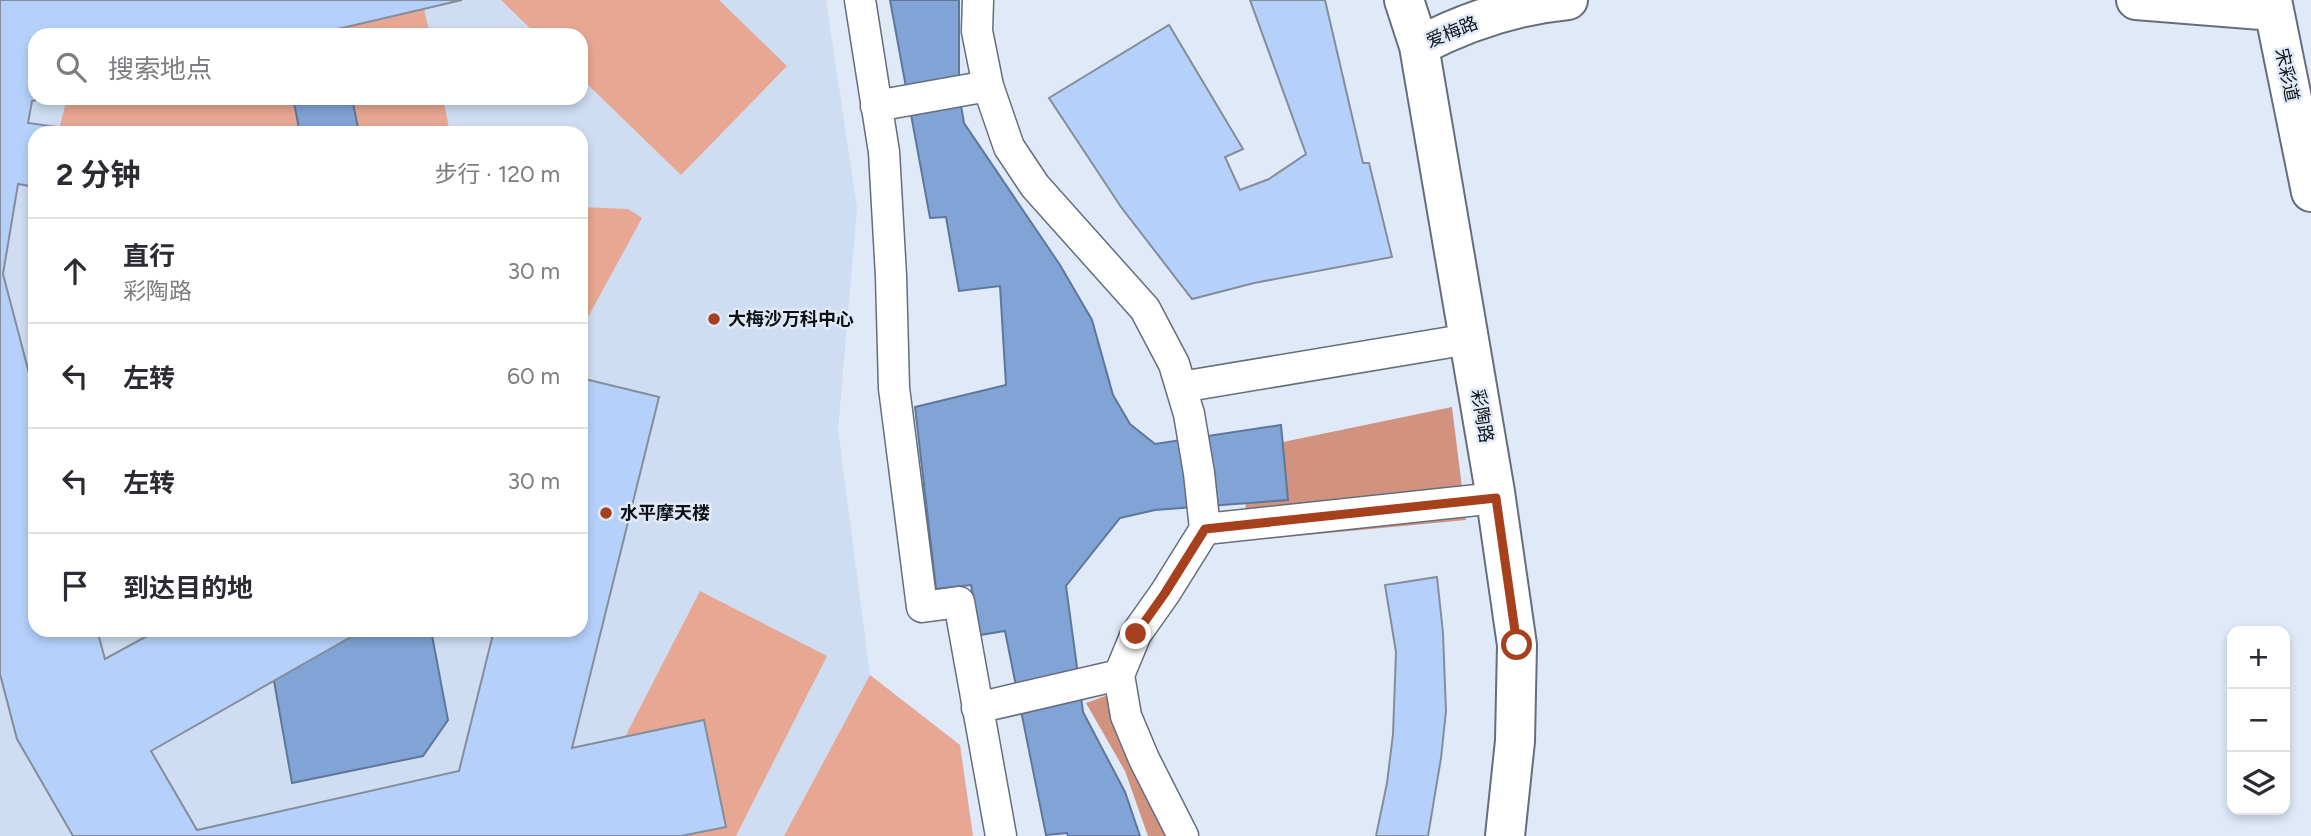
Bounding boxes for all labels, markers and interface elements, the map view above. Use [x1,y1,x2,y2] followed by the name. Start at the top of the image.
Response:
[1423,12,1481,52] street label: 爱梅路
[28,28,588,105] search box
[2271,46,2303,104] street label: 宋彩道
[52,48,90,86] icon: search
[108,53,212,85] text: 搜索地点
[56,156,141,193] text: 2 分钟
[434,160,560,188] text: 步行 · 120 m
[123,240,175,272] text: 直行
[56,252,94,290] icon: ahead
[507,257,560,285] text: 30 m
[123,277,192,305] text: 彩陶路
[728,308,854,330] place label: 大梅沙万科中心
[706,311,722,327] marker: 大梅沙万科中心
[56,357,94,395] icon: left
[123,362,175,394] text: 左转
[507,362,560,390] text: 60 m
[1466,388,1498,444] street label: 彩陶路
[56,462,94,500] icon: left
[123,467,175,499] text: 左转
[507,467,560,495] text: 30 m
[620,502,710,524] place label: 水平摩天楼
[598,505,614,521] marker: 水平摩天楼
[56,567,94,605] icon: arrive
[123,572,253,604] text: 到达目的地
[1120,618,1151,649] route end
[2227,626,2290,815] map controls
[2227,626,2290,689] button: +
[1501,629,1532,660] route start
[2227,689,2290,752] button: −
[2227,752,2290,815] button: layers

